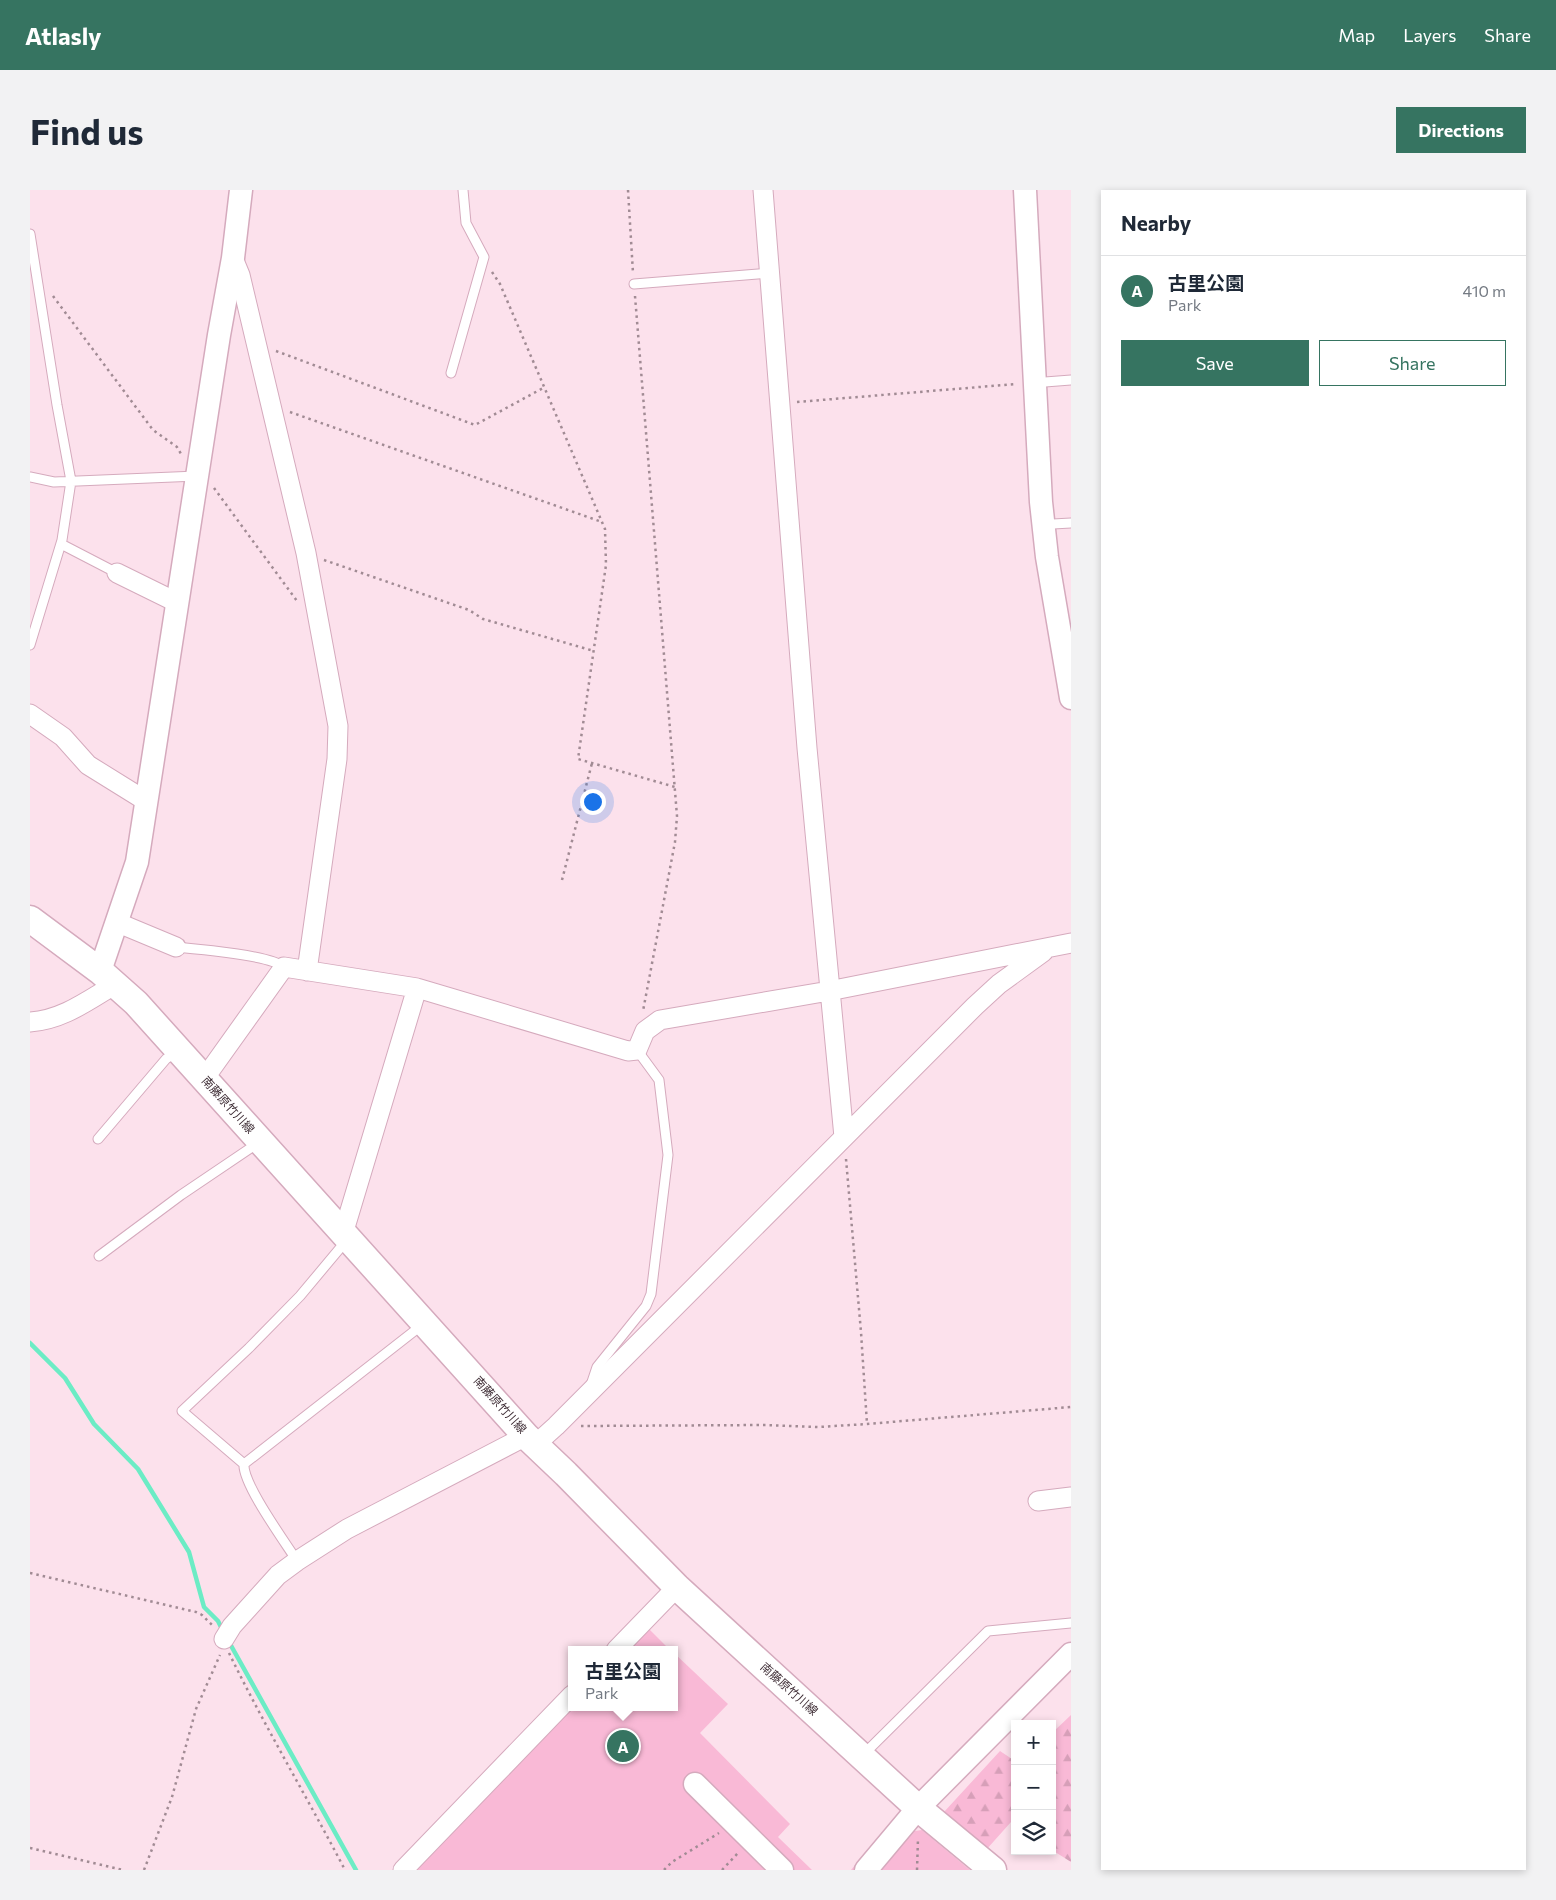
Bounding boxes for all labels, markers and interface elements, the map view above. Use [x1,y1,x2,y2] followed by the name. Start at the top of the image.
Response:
[25,21,102,50] text: Atlasly
[1338,24,1375,46] text: Map
[1403,24,1456,46] text: Layers
[1484,24,1531,46] text: Share
[1396,107,1526,153] button: Directions
[30,109,144,152] text: Find us
[1121,210,1191,235] text: Nearby
[1168,271,1244,294] text: 古里公園
[1131,281,1143,300] text: A
[1463,281,1506,300] text: 410 m
[1168,295,1201,314] text: Park
[1121,340,1309,386] button: Save
[1319,340,1506,386] button: Share
[580,789,606,815] your location
[199,1073,258,1136] street label: 南藤原竹川線
[471,1373,530,1436] street label: 南藤原竹川線
[568,1646,678,1711] popup
[585,1659,661,1682] text: 古里公園
[758,1659,821,1718] street label: 南藤原竹川線
[585,1683,618,1702] text: Park
[1011,1720,1056,1855] map controls
[1011,1720,1056,1765] button: +
[607,1727,639,1765] pin: A
[1011,1765,1056,1810] button: −
[1011,1810,1056,1855] button: layers

